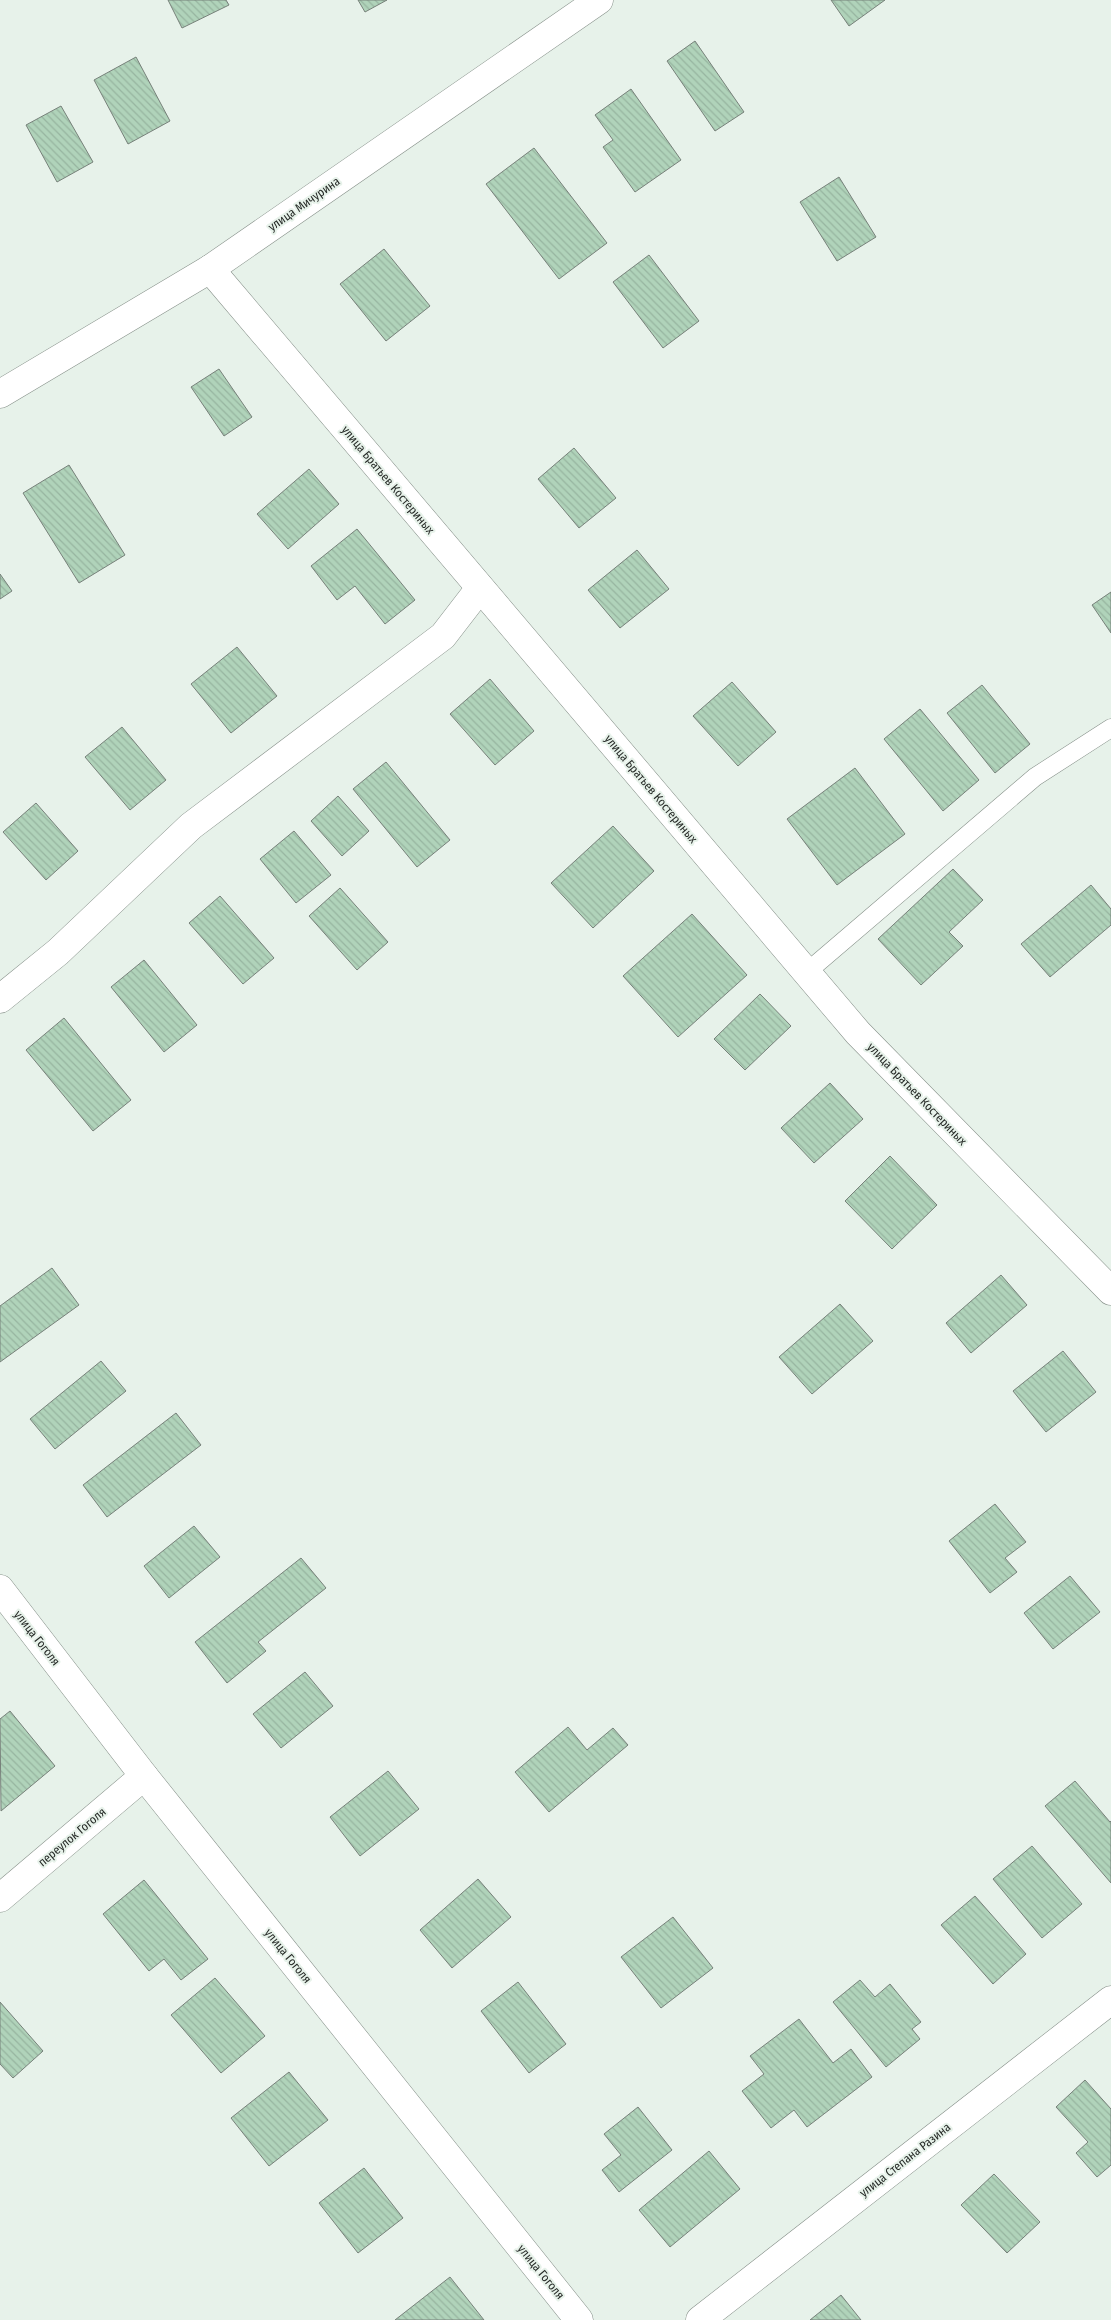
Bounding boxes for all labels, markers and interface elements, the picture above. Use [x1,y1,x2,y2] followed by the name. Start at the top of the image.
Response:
[265,174,343,234] street label: улица Мичурина
[339,423,438,538] street label: улица Братьев Костериных
[602,732,701,847] street label: улица Братьев Костериных
[864,1040,970,1149] street label: улица Братьев Костериных
[11,1608,63,1668] street label: улица Гоголя
[35,1805,109,1869] street label: переулок Гоголя
[262,1926,314,1986] street label: улица Гоголя
[857,2120,953,2200] street label: улица Степана Разина
[515,2242,567,2302] street label: улица Гоголя

